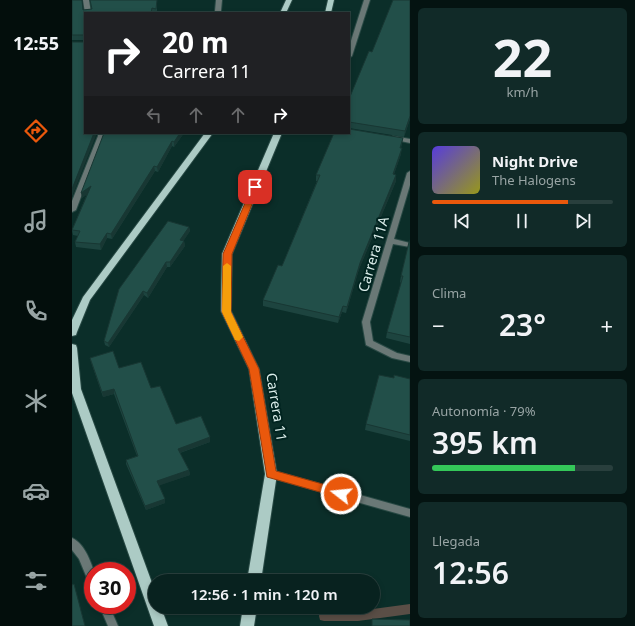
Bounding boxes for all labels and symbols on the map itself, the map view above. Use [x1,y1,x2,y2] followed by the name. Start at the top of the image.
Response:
[238,170,272,204] pin
[353,214,393,294] street label: Carrera 11A
[262,371,292,443] street label: Carrera 11
[320,473,362,515] position arrow
[84,562,136,614] speed limit sign: 30

